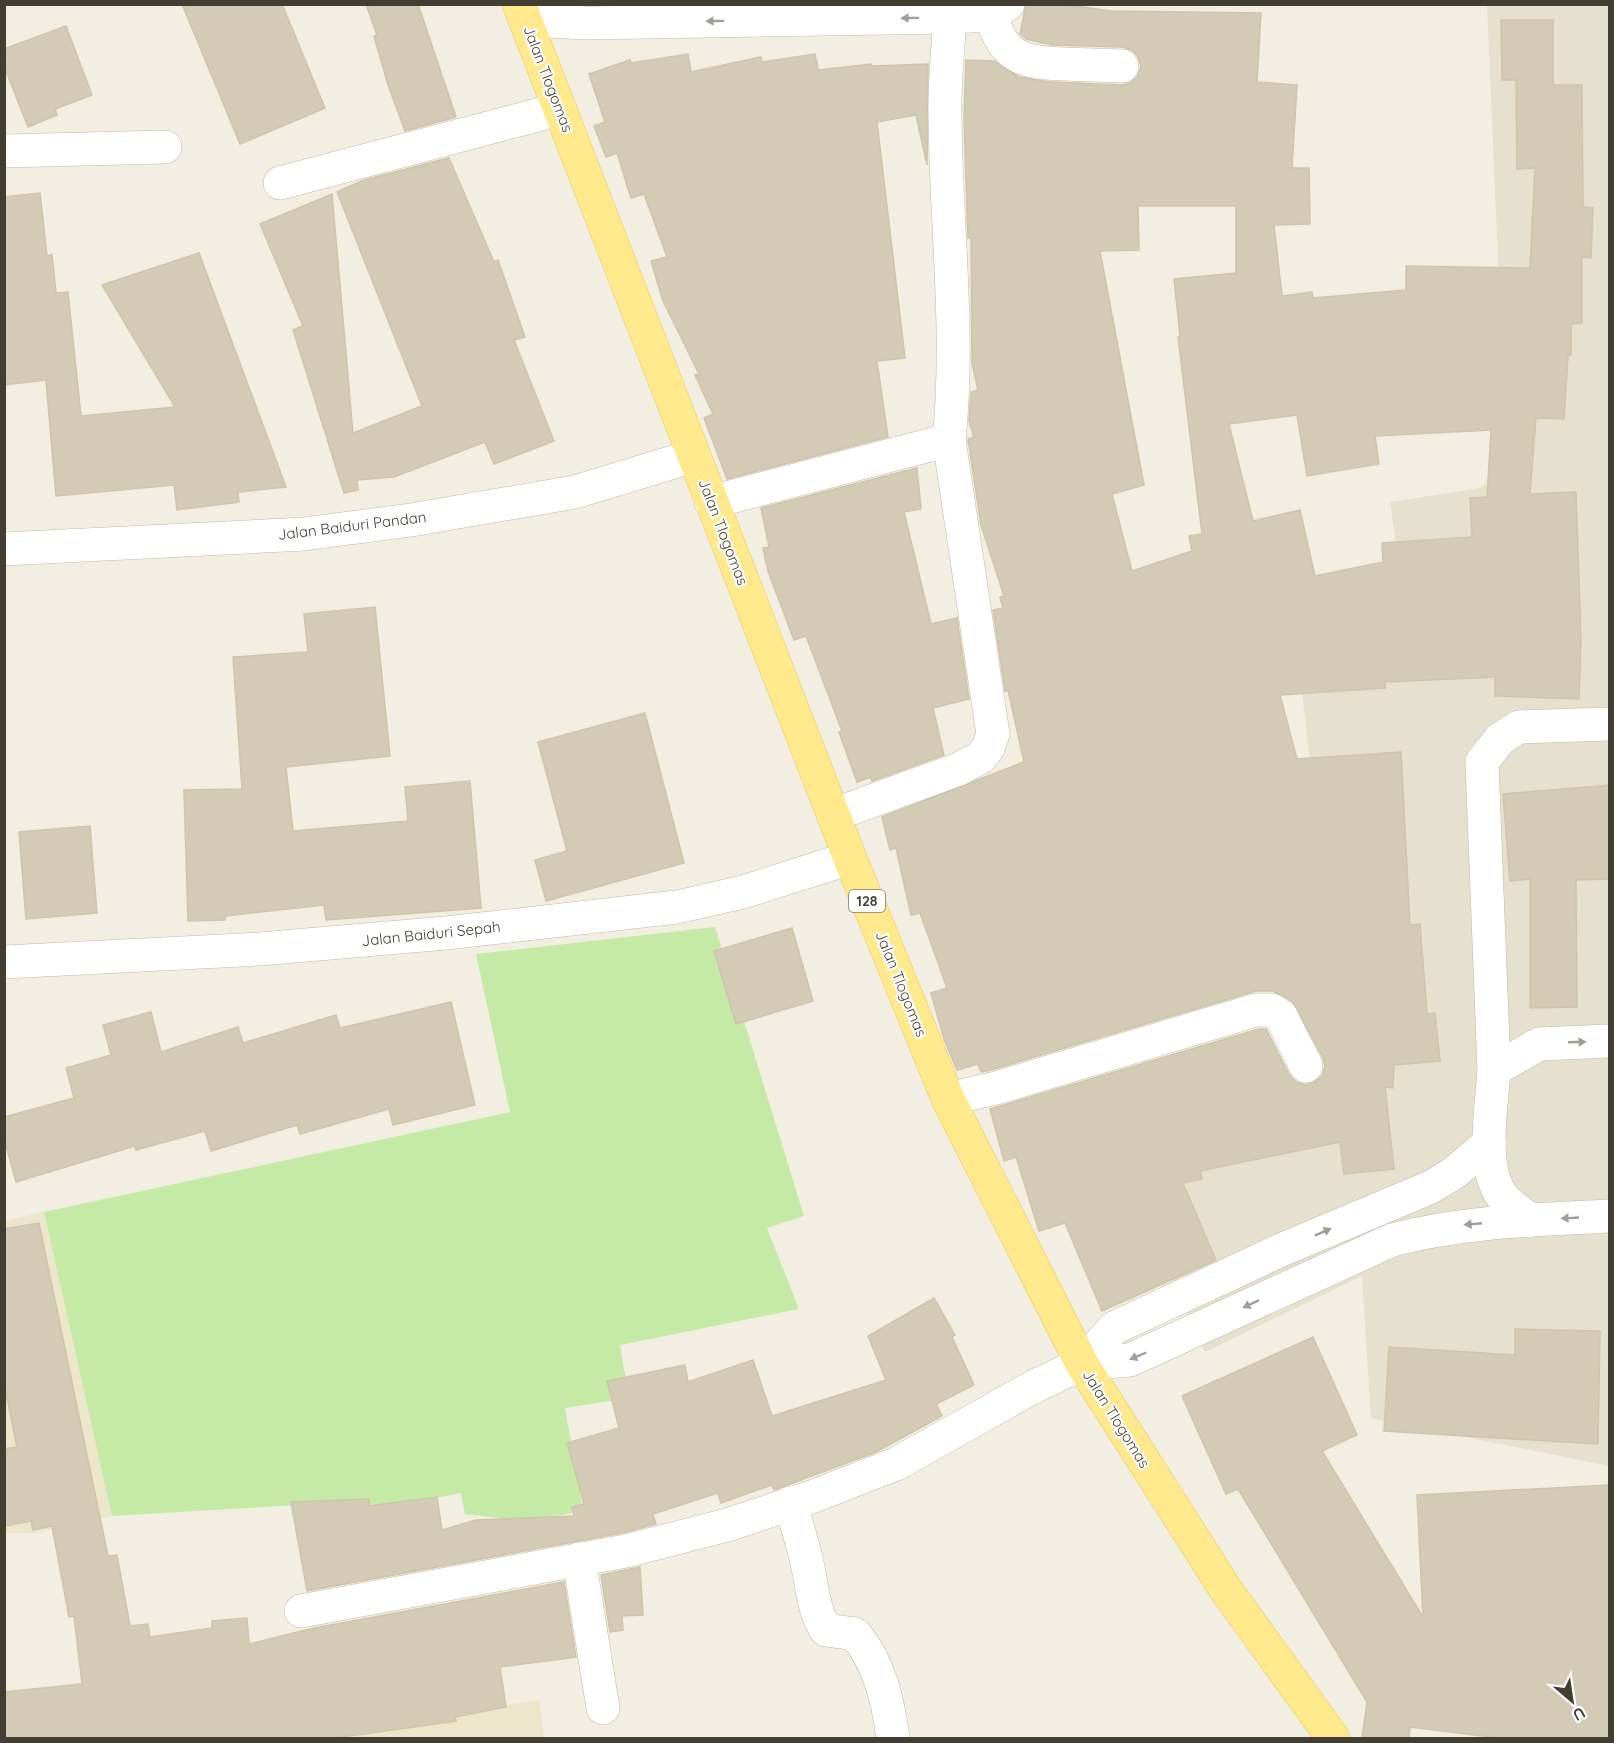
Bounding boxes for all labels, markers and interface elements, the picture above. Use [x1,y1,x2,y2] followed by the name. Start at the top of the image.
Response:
[901,13,920,23] one-way arrow
[706,17,725,26] one-way arrow
[519,23,577,135] street label: Jalan Tlogomas
[694,476,752,588] street label: Jalan Tlogomas
[277,507,427,544] street label: Jalan Baiduri Pandan
[849,890,885,912] road number: 128
[361,917,501,950] street label: Jalan Baiduri Sepah
[872,928,931,1039] street label: Jalan Tlogomas
[1568,1038,1587,1047] one-way arrow
[1561,1214,1580,1223] one-way arrow
[1463,1219,1482,1229] one-way arrow
[1314,1227,1331,1236] one-way arrow
[1243,1299,1260,1308] one-way arrow
[1129,1352,1147,1361] one-way arrow
[1079,1366,1154,1471] street label: Jalan Tlogomas
[1542,1671,1602,1731] north arrow
[1569,1703,1589,1726] text: U

